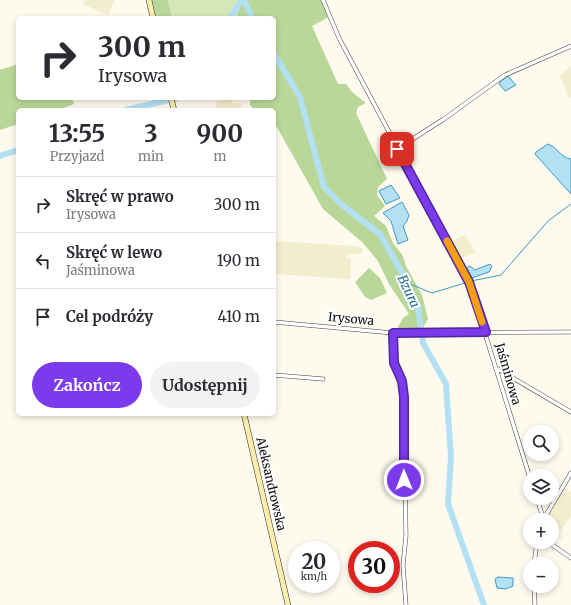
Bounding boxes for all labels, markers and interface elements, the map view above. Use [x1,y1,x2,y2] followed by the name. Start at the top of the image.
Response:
[98,29,186,65] text: 300 m
[32,32,84,84] icon: right
[98,64,167,87] text: Irysowa
[49,118,105,149] text: 13:55
[144,118,158,149] text: 3
[197,118,243,149] text: 900
[380,132,414,166] pin
[386,138,408,160] icon: arrive
[50,148,104,165] text: Przyjazd
[138,148,164,165] text: min
[213,148,226,165] text: m
[66,187,174,206] text: Skręć w prawo
[32,194,54,216] icon: right
[214,195,260,214] text: 300 m
[66,206,116,223] text: Irysowa
[66,243,162,262] text: Skręć w lewo
[32,250,54,272] icon: left
[217,251,260,270] text: 190 m
[66,262,135,279] text: Jaśminowa
[394,272,424,311] water label: Bzura
[32,306,54,328] icon: arrive
[66,307,153,326] text: Cel podróży
[218,307,260,326] text: 410 m
[327,309,375,328] street label: Irysowa
[492,340,525,407] street label: Jaśminowa
[32,362,142,408] button: Zakończ
[150,362,260,408] button: Udostępnij
[523,425,559,593] map controls
[523,425,559,461] button: search
[253,435,290,533] street label: Aleksandrowska
[383,459,425,501] position arrow
[523,469,559,505] button: layers
[523,513,559,549] button: +
[348,541,400,593] speed limit sign: 30
[302,549,326,574] text: 20
[523,557,559,593] button: −
[301,570,327,583] text: km/h

